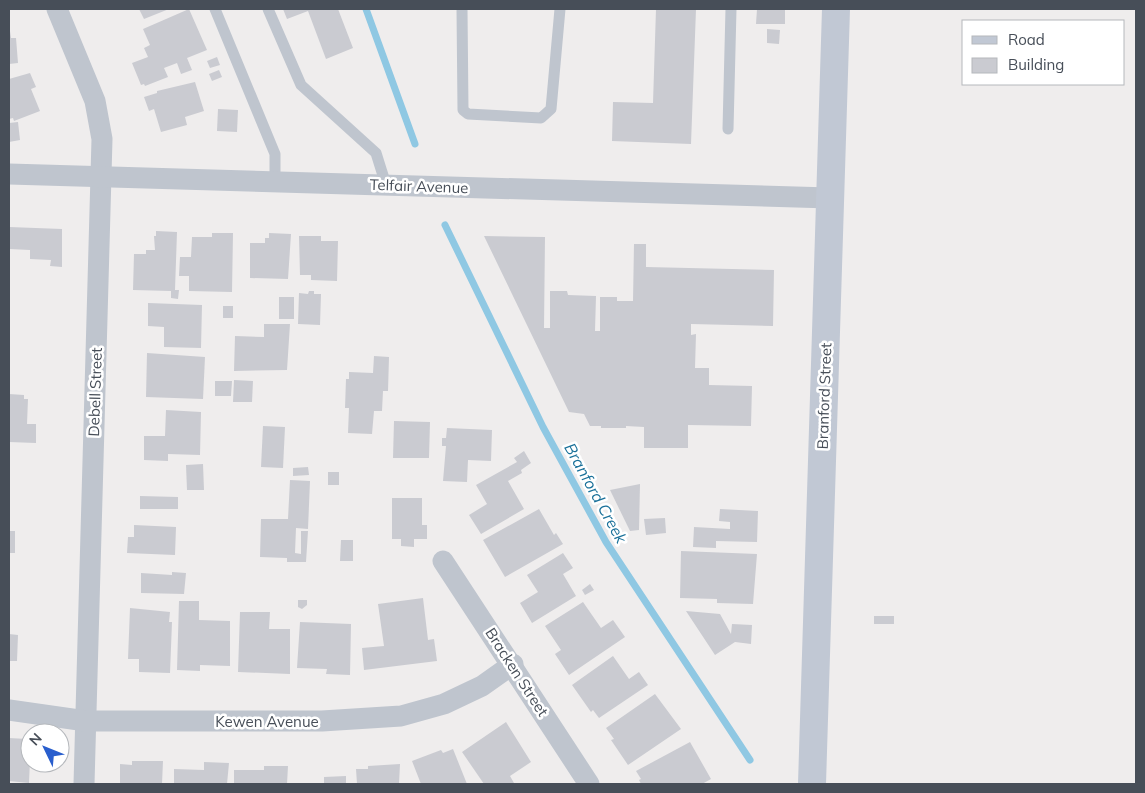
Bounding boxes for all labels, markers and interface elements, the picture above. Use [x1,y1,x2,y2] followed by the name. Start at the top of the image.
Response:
[962,20,1125,85] legend
[1008,30,1045,49] text: Road
[1008,55,1064,74] text: Building
[369,175,469,197] street label: Telfair Avenue
[813,342,835,450] street label: Branford Street
[84,347,106,437] street label: Debell Street
[560,439,632,547] water label: Branford Creek
[481,624,553,720] street label: Bracken Street
[215,712,319,731] street label: Kewen Avenue
[20,723,70,773] north arrow
[25,729,46,749] text: N

